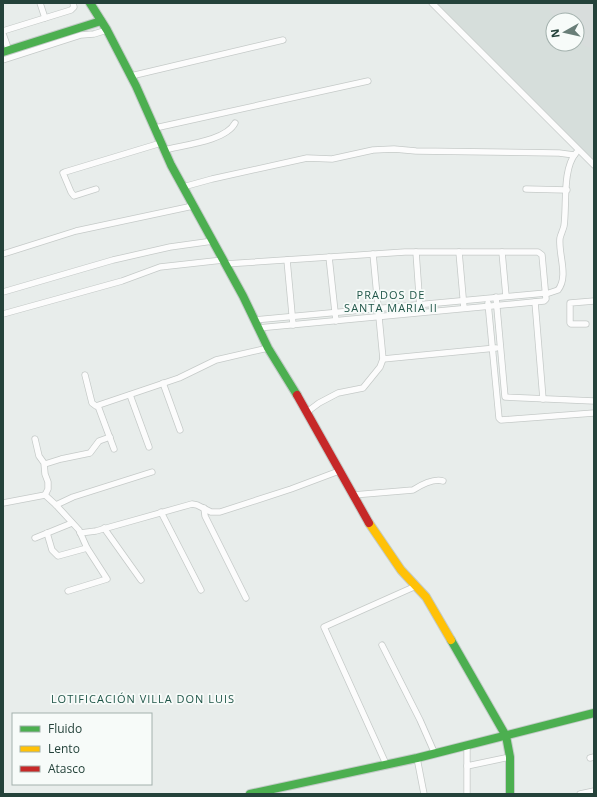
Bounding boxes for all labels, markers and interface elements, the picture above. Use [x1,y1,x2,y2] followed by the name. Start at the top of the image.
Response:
[545,12,585,52] north arrow
[547,28,563,39] text: N
[344,287,438,315] district label: PRADOS DE SANTA MARIA II
[51,691,235,706] district label: LOTIFICACIÓN VILLA DON LUIS
[12,713,152,785] legend
[48,720,82,737] text: Fluido
[48,740,80,757] text: Lento
[48,760,85,777] text: Atasco

